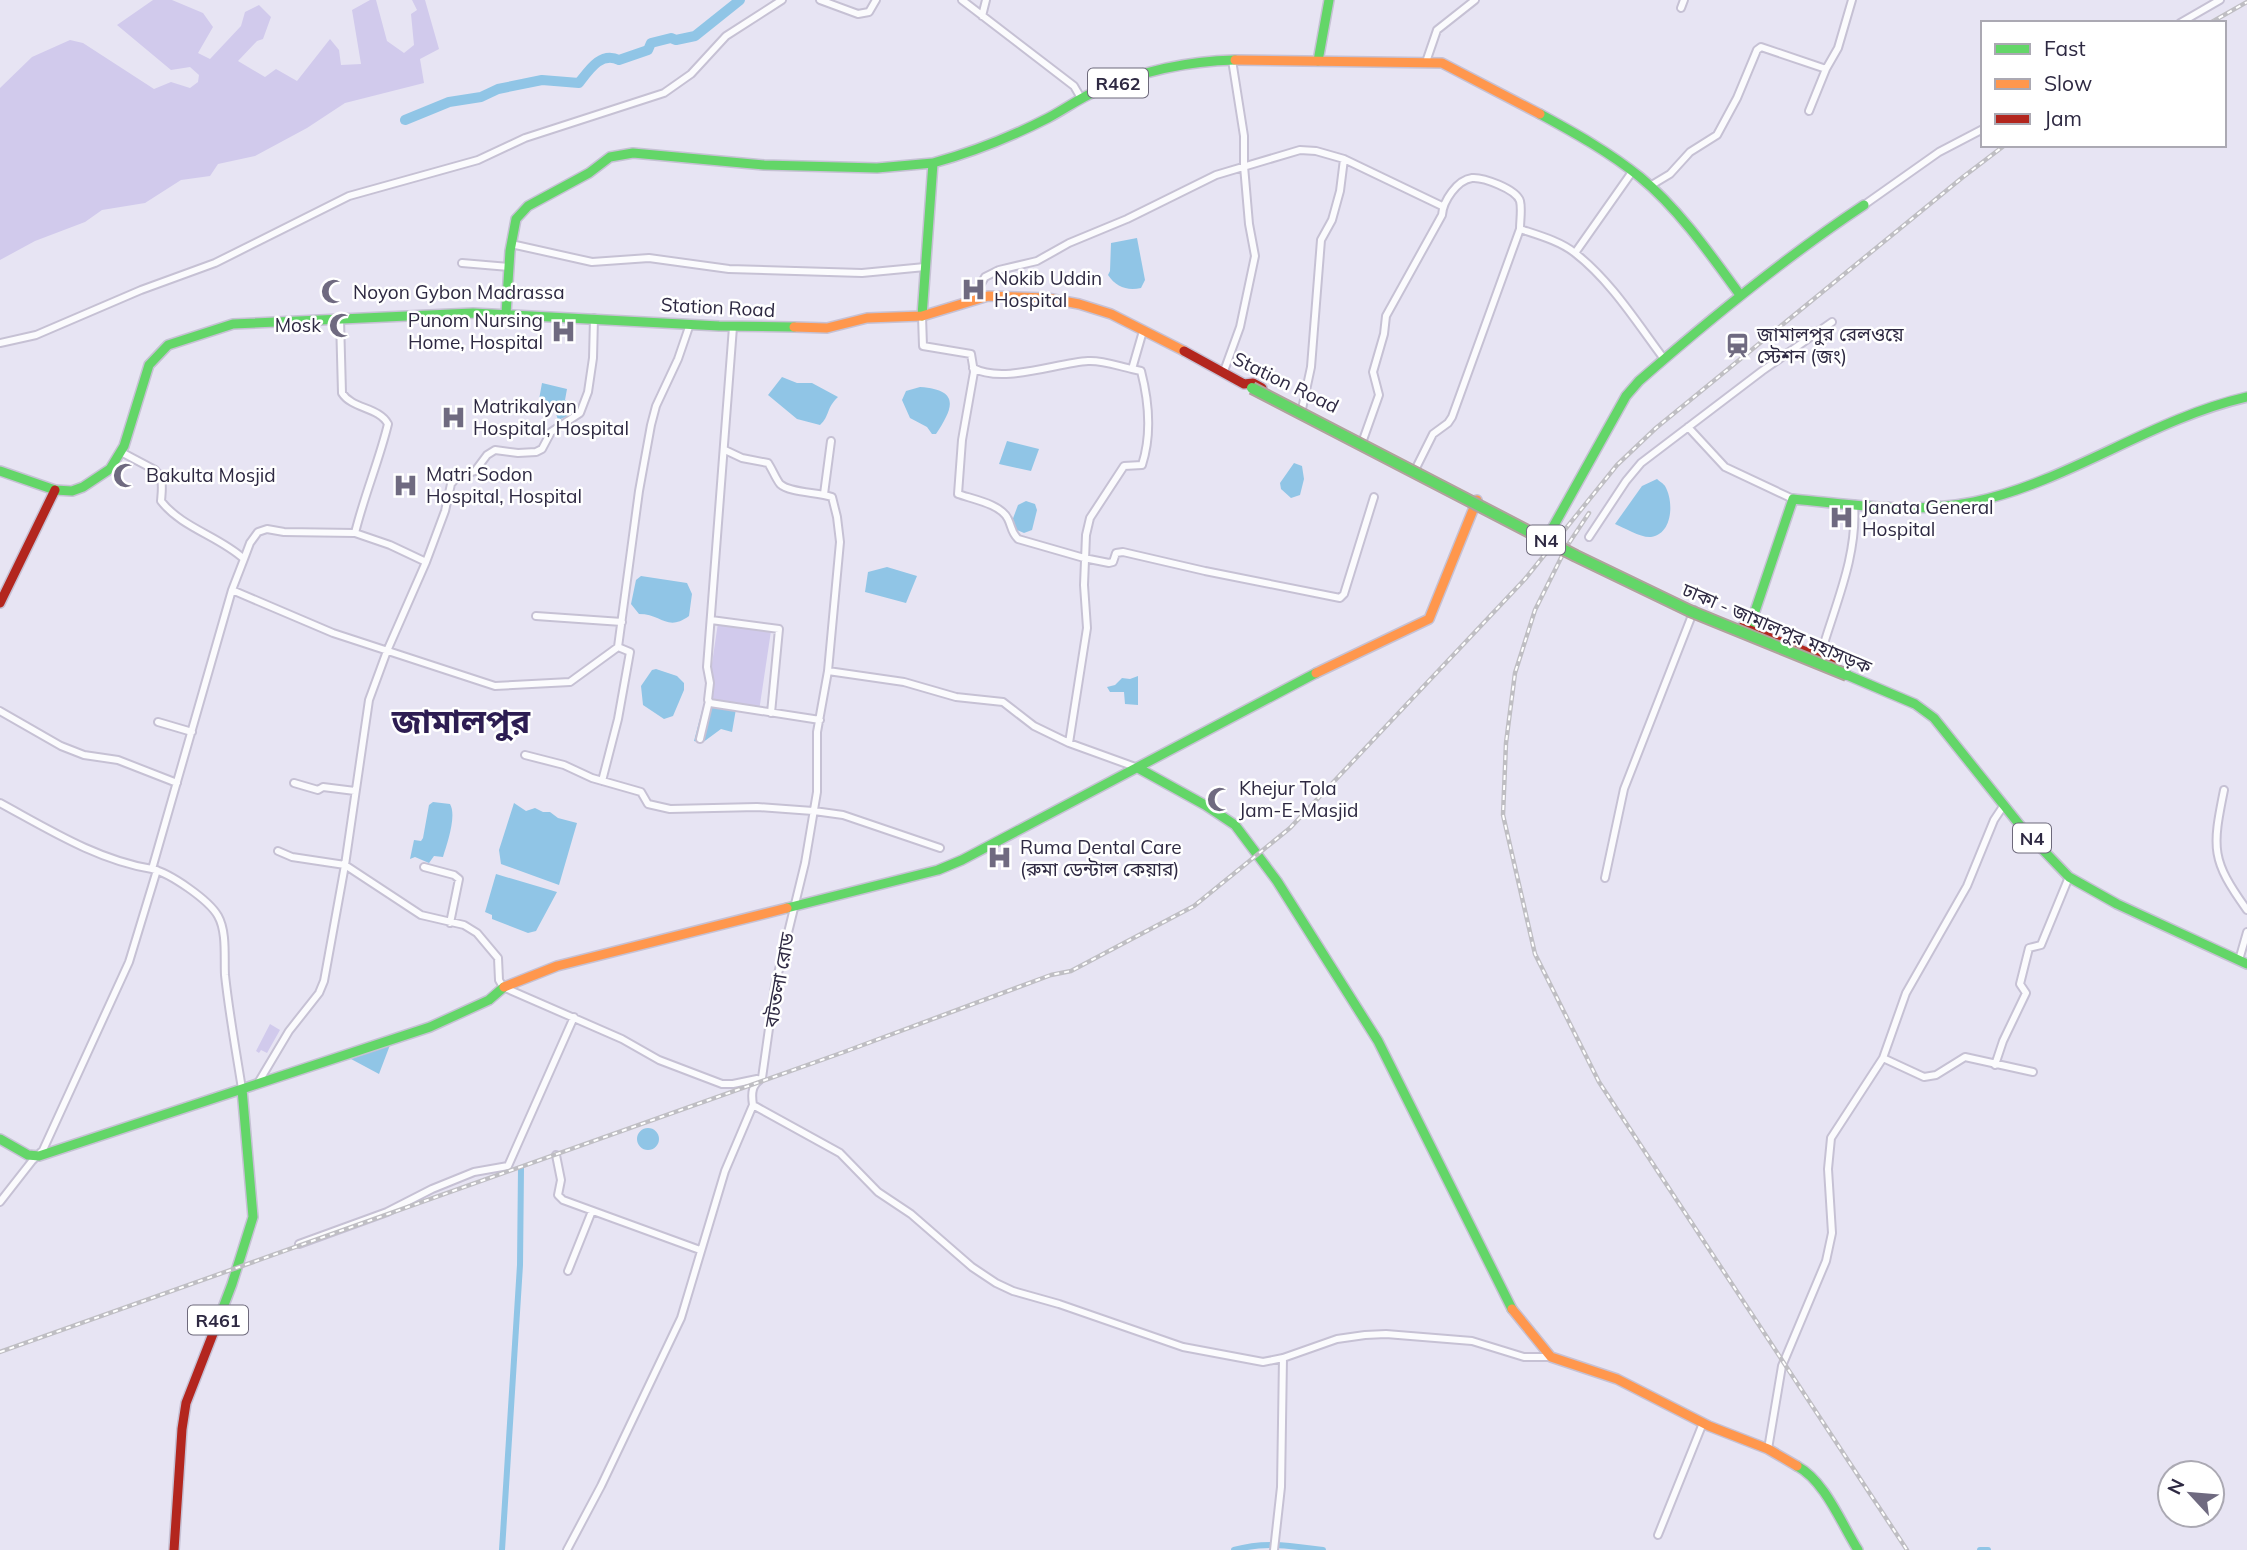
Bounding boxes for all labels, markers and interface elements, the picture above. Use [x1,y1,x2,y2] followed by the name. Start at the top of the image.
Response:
[1981,21,2226,147] legend
[2044,35,2086,61] text: Fast
[1088,68,1148,98] road number: R462
[2044,70,2092,96] text: Slow
[2044,105,2082,131] text: Jam
[994,266,1102,312] place label: Nokib Uddin Hospital
[960,275,988,303] hospital icon: Nokib Uddin Hospital
[319,278,347,306] mosque icon: Noyon Gybon Madrassa
[353,280,565,304] place label: Noyon Gybon Madrassa
[660,292,776,322] street label: Station Road
[408,308,543,354] place label: Punom Nursing Home, Hospital
[327,311,355,339] mosque icon: Mosk
[275,313,321,337] place label: Mosk
[549,317,577,345] hospital icon: Punom Nursing Home, Hospital
[1756,322,1905,368] place label: জামালপুর রেলওয়ে স্টেশন (জং)
[1723,331,1751,359] station icon: জামালপুর রেলওয়ে স্টেশন (জং)
[1229,346,1343,418] street label: Station Road
[473,394,629,440] place label: Matrikalyan Hospital, Hospital
[439,403,467,431] hospital icon: Matrikalyan Hospital, Hospital
[112,461,140,489] mosque icon: Bakulta Mosjid
[426,462,582,508] place label: Matri Sodon Hospital, Hospital
[146,463,276,487] place label: Bakulta Mosjid
[392,471,420,499] hospital icon: Matri Sodon Hospital, Hospital
[1862,495,1994,541] place label: Janata General Hospital
[1828,504,1856,532] hospital icon: Janata General Hospital
[1527,526,1565,554] road number: N4
[1678,577,1876,679] street label: ঢাকা - জামালপুর মহাসড়ক
[391,700,531,742] district label: জামালপুর
[1239,776,1358,822] place label: Khejur Tola Jam-E-Masjid
[1205,785,1233,813] mosque icon: Khejur Tola Jam-E-Masjid
[2013,824,2051,852] road number: N4
[1020,835,1182,881] place label: Ruma Dental Care (রুমা ডেন্টাল কেয়ার)
[986,844,1014,872] hospital icon: Ruma Dental Care (রুমা ডেন্টাল কেয়ার)
[759,930,799,1030] street label: বটতলা রোড
[188,1306,248,1335] road number: R461
[2156,1459,2226,1529] north arrow
[2162,1475,2190,1498] text: N

